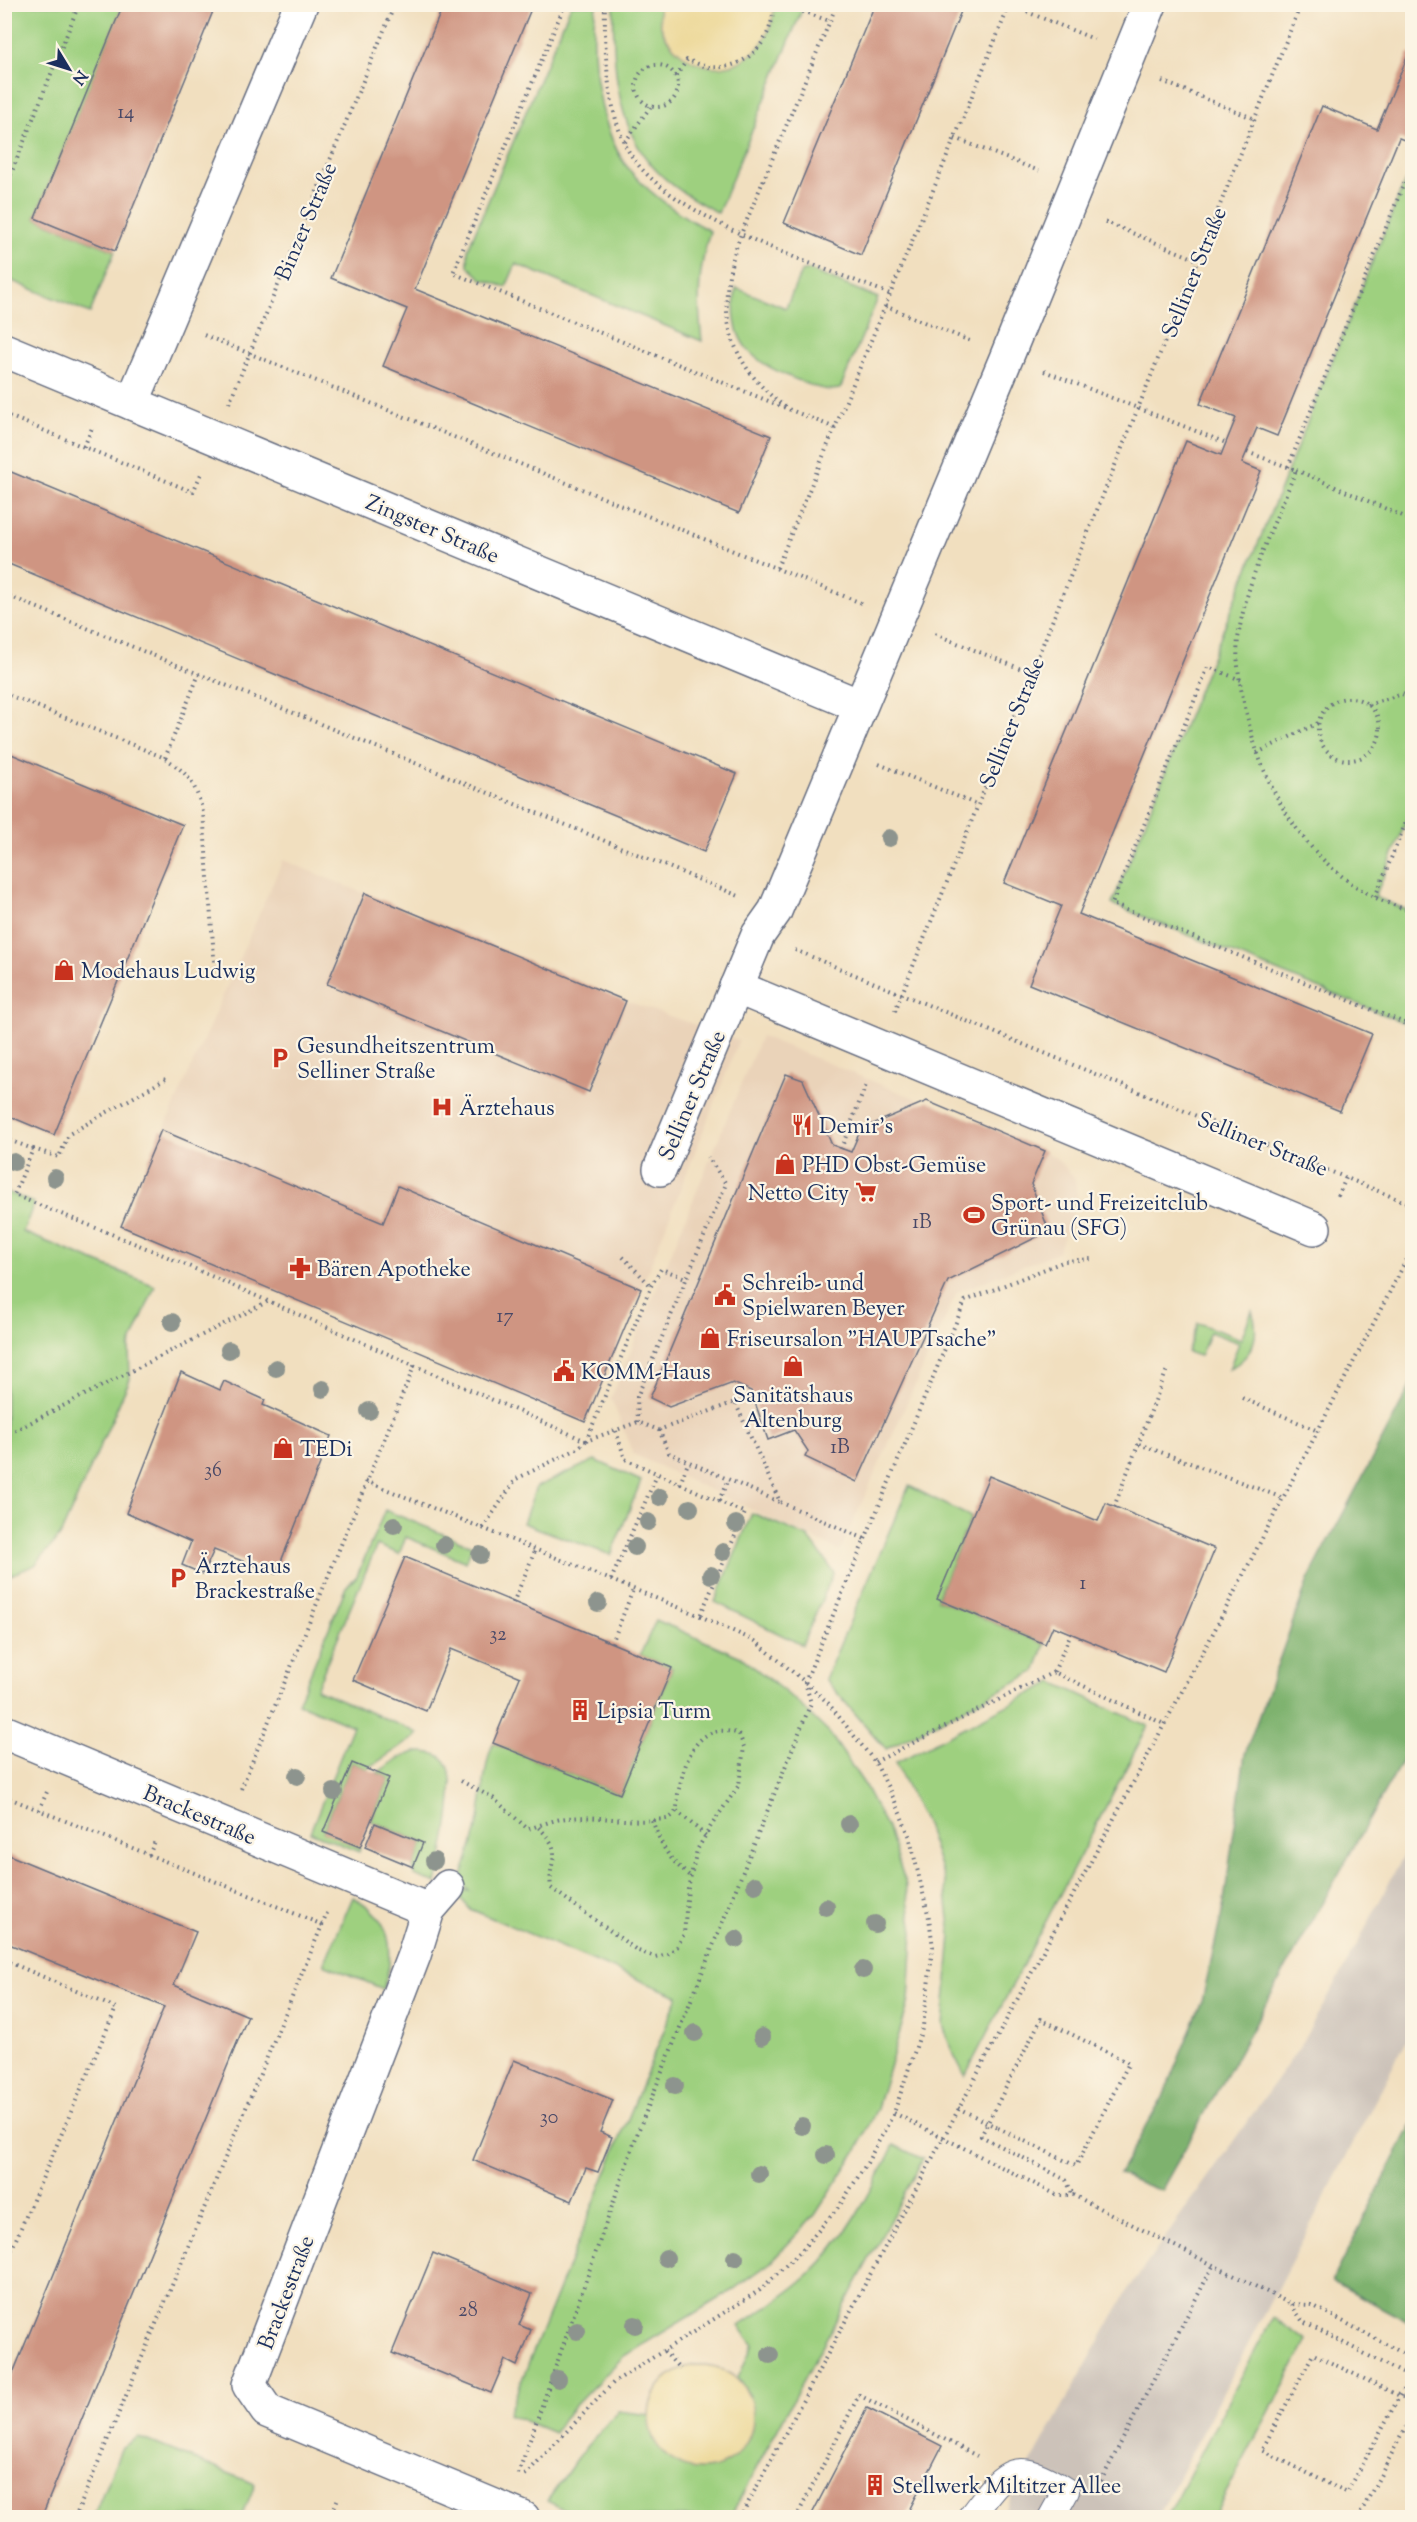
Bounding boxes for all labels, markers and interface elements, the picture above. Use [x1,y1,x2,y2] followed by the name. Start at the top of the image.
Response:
[39,39,99,99] north arrow
[66,65,92,89] text: N
[118,99,134,128] house number: 14
[269,158,347,286] street label: Binzer Straße
[1155,203,1237,343] street label: Selliner Straße
[360,488,504,573] street label: Zingster Straße
[973,653,1055,793] street label: Selliner Straße
[81,957,256,989] place label: Modehaus Ludwig
[52,958,76,982] shop icon: Modehaus Ludwig
[652,1026,736,1166] street label: Selliner Straße
[297,1032,495,1089] place label: Gesundheitszentrum Selliner Straße
[268,1046,292,1070] parking icon: Gesundheitszentrum Selliner Straße
[459,1094,555,1126] place label: Ärztehaus
[430,1095,454,1119] hospital icon: Ärztehaus
[1192,1105,1332,1187] street label: Selliner Straße
[819,1112,893,1144] place label: Demir's
[790,1113,814,1137] restaurant icon: Demir's
[802,1151,986,1183] place label: PHD Obst-Gemüse
[773,1152,797,1176] shop icon: PHD Obst-Gemüse
[748,1179,849,1211] place label: Netto City
[854,1180,878,1204] supermarket icon: Netto City
[991,1189,1208,1246] place label: Sport- und Freizeitclub Grünau (SFG)
[962,1203,986,1227] sports icon: Sport- und Freizeitclub Grünau (SFG)
[912,1209,932,1238] house number: 1B
[317,1255,471,1287] place label: Bären Apotheke
[288,1256,312,1280] pharmacy icon: Bären Apotheke
[742,1269,905,1326] place label: Schreib- und Spielwaren Beyer
[713,1283,737,1307] public building icon: Schreib- und Spielwaren Beyer
[497,1303,513,1332] house number: 17
[727,1325,997,1357] place label: Friseursalon "HAUPTsache"
[698,1326,722,1350] shop icon: Friseursalon "HAUPTsache"
[781,1354,805,1378] shop icon: Sanitätshaus Altenburg
[581,1358,711,1390] place label: KOMM-Haus
[552,1359,576,1383] public building icon: KOMM-Haus
[733,1381,853,1438] place label: Sanitätshaus Altenburg
[830,1434,850,1463] house number: 1B
[300,1435,352,1467] place label: TEDi
[271,1436,295,1460] shop icon: TEDi
[204,1457,222,1486] house number: 36
[195,1552,315,1609] place label: Ärztehaus Brackestraße
[166,1566,190,1590] parking icon: Ärztehaus Brackestraße
[1080,1570,1087,1599] house number: 1
[489,1621,507,1650] house number: 32
[597,1697,711,1729] place label: Lipsia Turm
[568,1698,592,1722] building icon: Lipsia Turm
[137,1779,260,1855] street label: Brackestraße
[540,2104,558,2133] house number: 30
[251,2231,324,2355] street label: Brackestraße
[458,2297,478,2326] house number: 28
[892,2472,1121,2504] place label: Stellwerk Miltitzer Allee
[863,2473,887,2497] building icon: Stellwerk Miltitzer Allee

